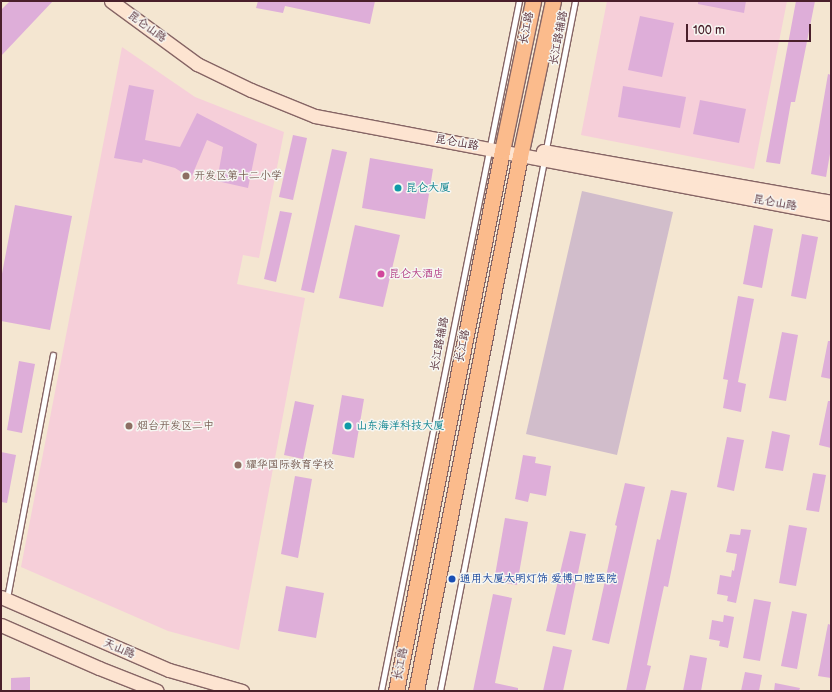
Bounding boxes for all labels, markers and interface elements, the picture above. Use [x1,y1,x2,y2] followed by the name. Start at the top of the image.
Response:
[125,9,169,45] street label: 昆仑山路
[517,10,537,46] street label: 长江路
[547,10,571,66] street label: 长江路辅路
[688,16,813,42] scale bar
[693,23,725,38] text: 100 m
[434,133,480,153] street label: 昆仑山路
[194,169,282,183] place label: 开发区第十二小学
[181,171,191,181] marker: 开发区第十二小学
[406,181,450,195] place label: 昆仑大厦
[393,183,403,193] marker: 昆仑大厦
[752,193,798,213] street label: 昆仑山路
[389,267,444,281] place label: 昆仑大酒店
[376,269,386,279] marker: 昆仑大酒店
[428,316,452,372] street label: 长江路辅路
[453,329,473,363] street label: 长江路
[137,419,214,433] place label: 烟台开发区二中
[356,419,444,433] place label: 山东海洋科技大厦
[124,421,134,431] marker: 烟台开发区二中
[343,421,353,431] marker: 山东海洋科技大厦
[246,458,334,472] place label: 耀华国际教育学校
[233,460,243,470] marker: 耀华国际教育学校
[460,572,617,586] place label: 通用大厦太明灯饰 爱博口腔医院
[447,574,457,584] marker: 通用大厦太明灯饰 爱博口腔医院
[101,636,137,662] street label: 天山路
[391,647,411,681] street label: 长江路

